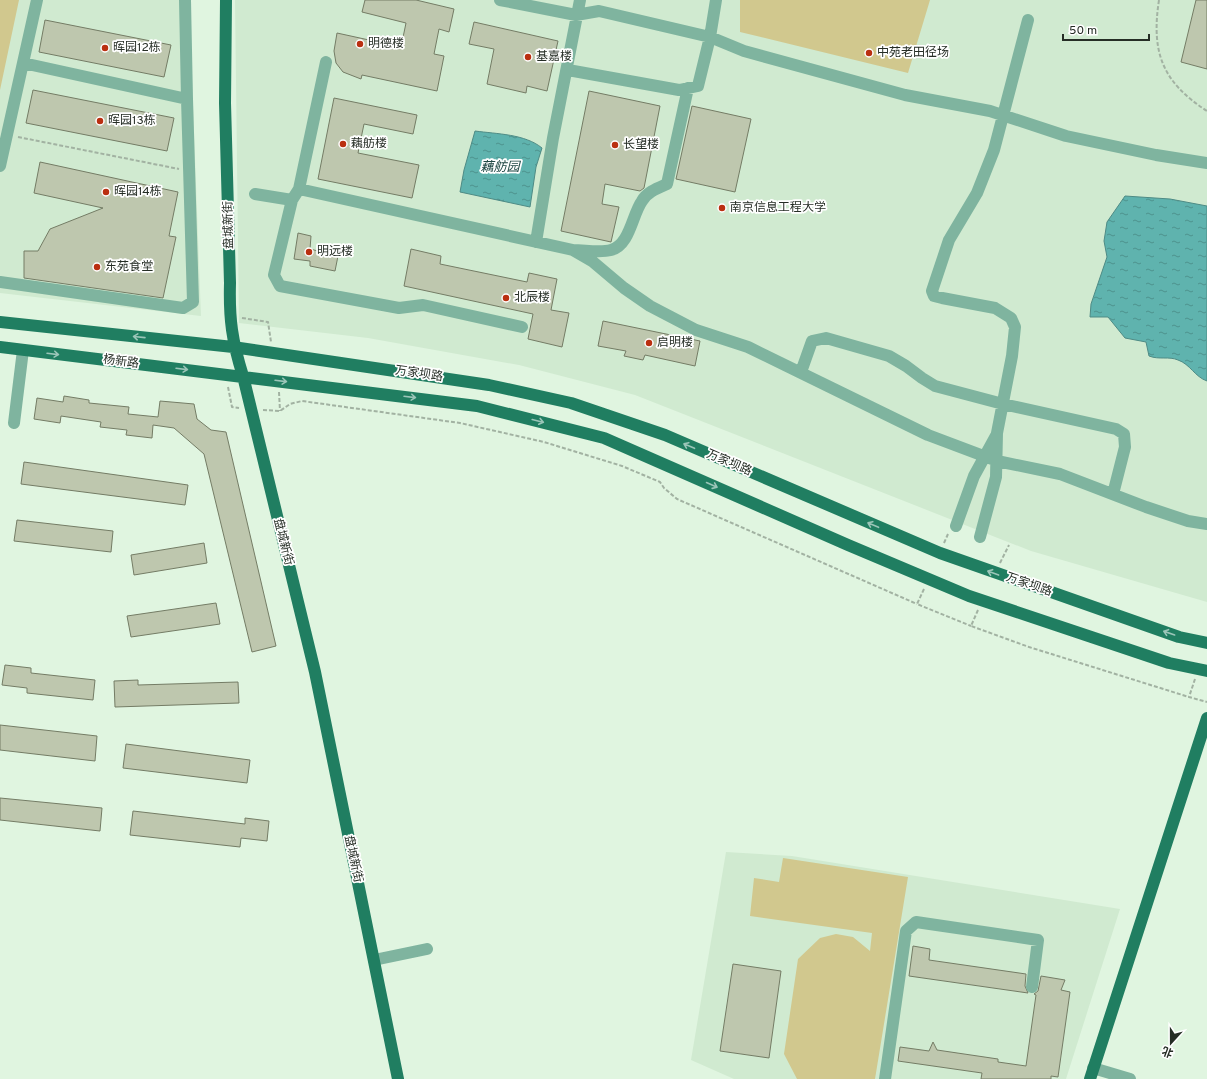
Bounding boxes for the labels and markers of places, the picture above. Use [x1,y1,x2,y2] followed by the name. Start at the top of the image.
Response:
[368,36,404,52] place label: 明德楼
[355,39,365,49] marker: 明德楼
[113,40,161,56] place label: 晖园12栋
[100,43,110,53] marker: 晖园12栋
[877,45,949,61] place label: 中苑老田径场
[864,48,874,58] marker: 中苑老田径场
[536,49,572,65] place label: 基嘉楼
[523,52,533,62] marker: 基嘉楼
[108,113,156,129] place label: 晖园13栋
[95,116,105,126] marker: 晖园13栋
[351,136,387,152] place label: 藕舫楼
[623,137,659,153] place label: 长望楼
[338,139,348,149] marker: 藕舫楼
[610,140,620,150] marker: 长望楼
[114,184,162,200] place label: 晖园14栋
[101,187,111,197] marker: 晖园14栋
[730,200,826,216] place label: 南京信息工程大学
[717,203,727,213] marker: 南京信息工程大学
[317,244,353,260] place label: 明远楼
[304,247,314,257] marker: 明远楼
[105,259,153,275] place label: 东苑食堂
[92,262,102,272] marker: 东苑食堂
[514,290,550,306] place label: 北辰楼
[501,293,511,303] marker: 北辰楼
[657,335,693,351] place label: 启明楼
[644,338,654,348] marker: 启明楼

